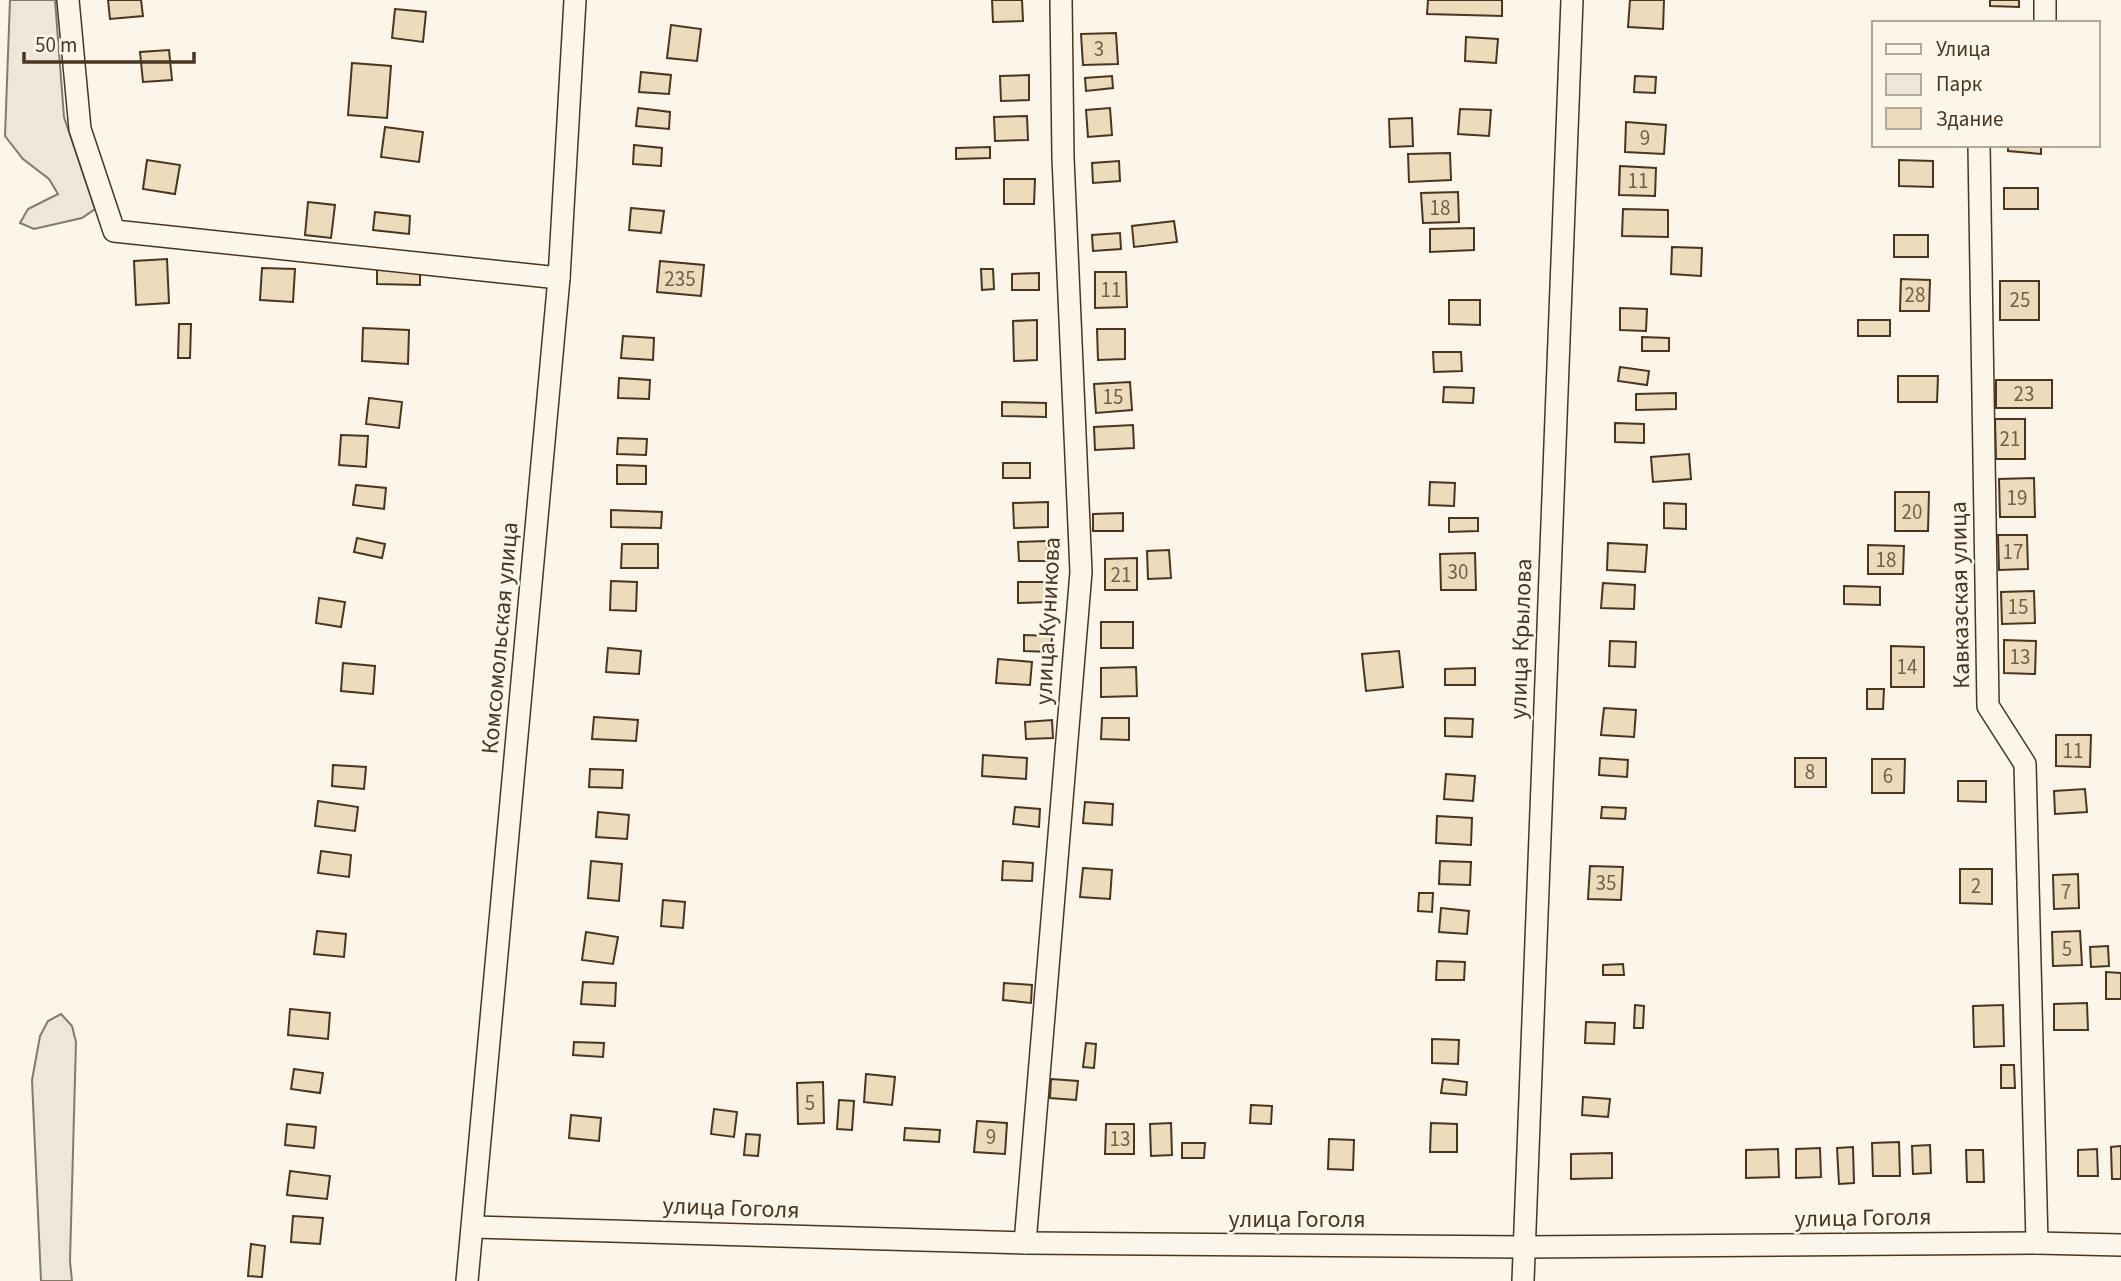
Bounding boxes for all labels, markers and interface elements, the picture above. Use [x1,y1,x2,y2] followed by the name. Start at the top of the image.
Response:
[24,21,194,65] scale bar
[1872,21,2100,147] legend
[35,30,77,60] text: 50 m
[1094,34,1104,64] house number: 3
[1936,34,1991,64] text: Улица
[1936,69,1983,99] text: Парк
[1936,104,2004,134] text: Здание
[1640,123,1650,153] house number: 9
[1628,166,1648,196] house number: 11
[1430,193,1450,223] house number: 18
[664,264,696,294] house number: 235
[1101,275,1121,305] house number: 11
[1905,280,1925,310] house number: 28
[2010,285,2030,315] house number: 25
[2014,379,2034,409] house number: 23
[1103,382,1123,412] house number: 15
[2000,424,2020,454] house number: 21
[2007,483,2027,513] house number: 19
[1902,497,1922,527] house number: 20
[1941,501,1979,689] street label: Кавказская улица
[472,520,528,756] street label: Комсомольская улица
[1026,536,1070,706] street label: улица Куникова
[2003,537,2023,567] house number: 17
[1876,545,1896,575] house number: 18
[1448,557,1468,587] house number: 30
[1501,558,1541,720] street label: улица Крылова
[1111,560,1131,590] house number: 21
[2008,592,2028,622] house number: 15
[2010,642,2030,672] house number: 13
[1897,652,1917,682] house number: 14
[2063,736,2083,766] house number: 11
[1805,757,1815,787] house number: 8
[1883,761,1893,791] house number: 6
[1596,868,1616,898] house number: 35
[1971,871,1981,901] house number: 2
[2061,877,2071,907] house number: 7
[2062,934,2072,964] house number: 5
[805,1088,815,1118] house number: 5
[986,1122,996,1152] house number: 9
[1110,1124,1130,1154] house number: 13
[662,1188,800,1228] street label: улица Гоголя
[1794,1199,1932,1237] street label: улица Гоголя
[1228,1202,1366,1237] street label: улица Гоголя

